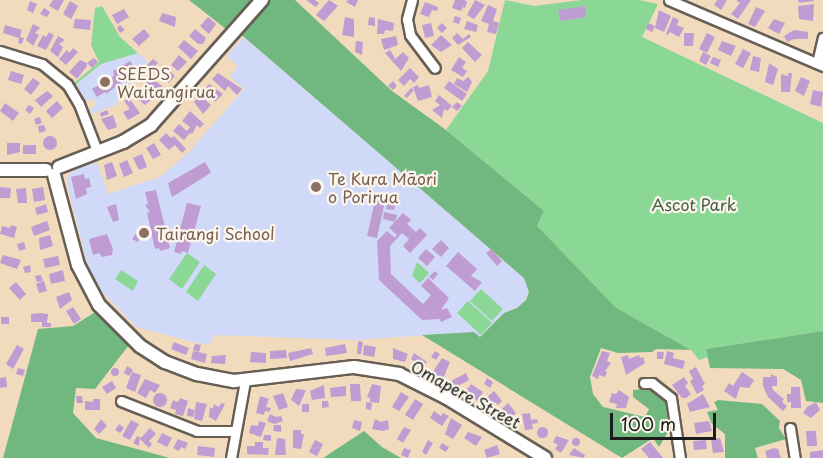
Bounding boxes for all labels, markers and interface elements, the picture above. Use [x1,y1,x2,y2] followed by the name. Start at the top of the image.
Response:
[117,63,215,101] place label: SEEDS Waitangirua
[98,75,112,89] marker: SEEDS Waitangirua
[328,168,437,206] place label: Te Kura Māori o Porirua
[309,180,323,194] marker: Te Kura Māori o Porirua
[651,194,737,214] park label: Ascot Park
[156,223,274,243] place label: Tairangi School
[137,226,151,240] marker: Tairangi School
[407,356,525,432] street label: Omapere Street
[613,401,720,439] scale bar
[621,410,676,437] text: 100 m

